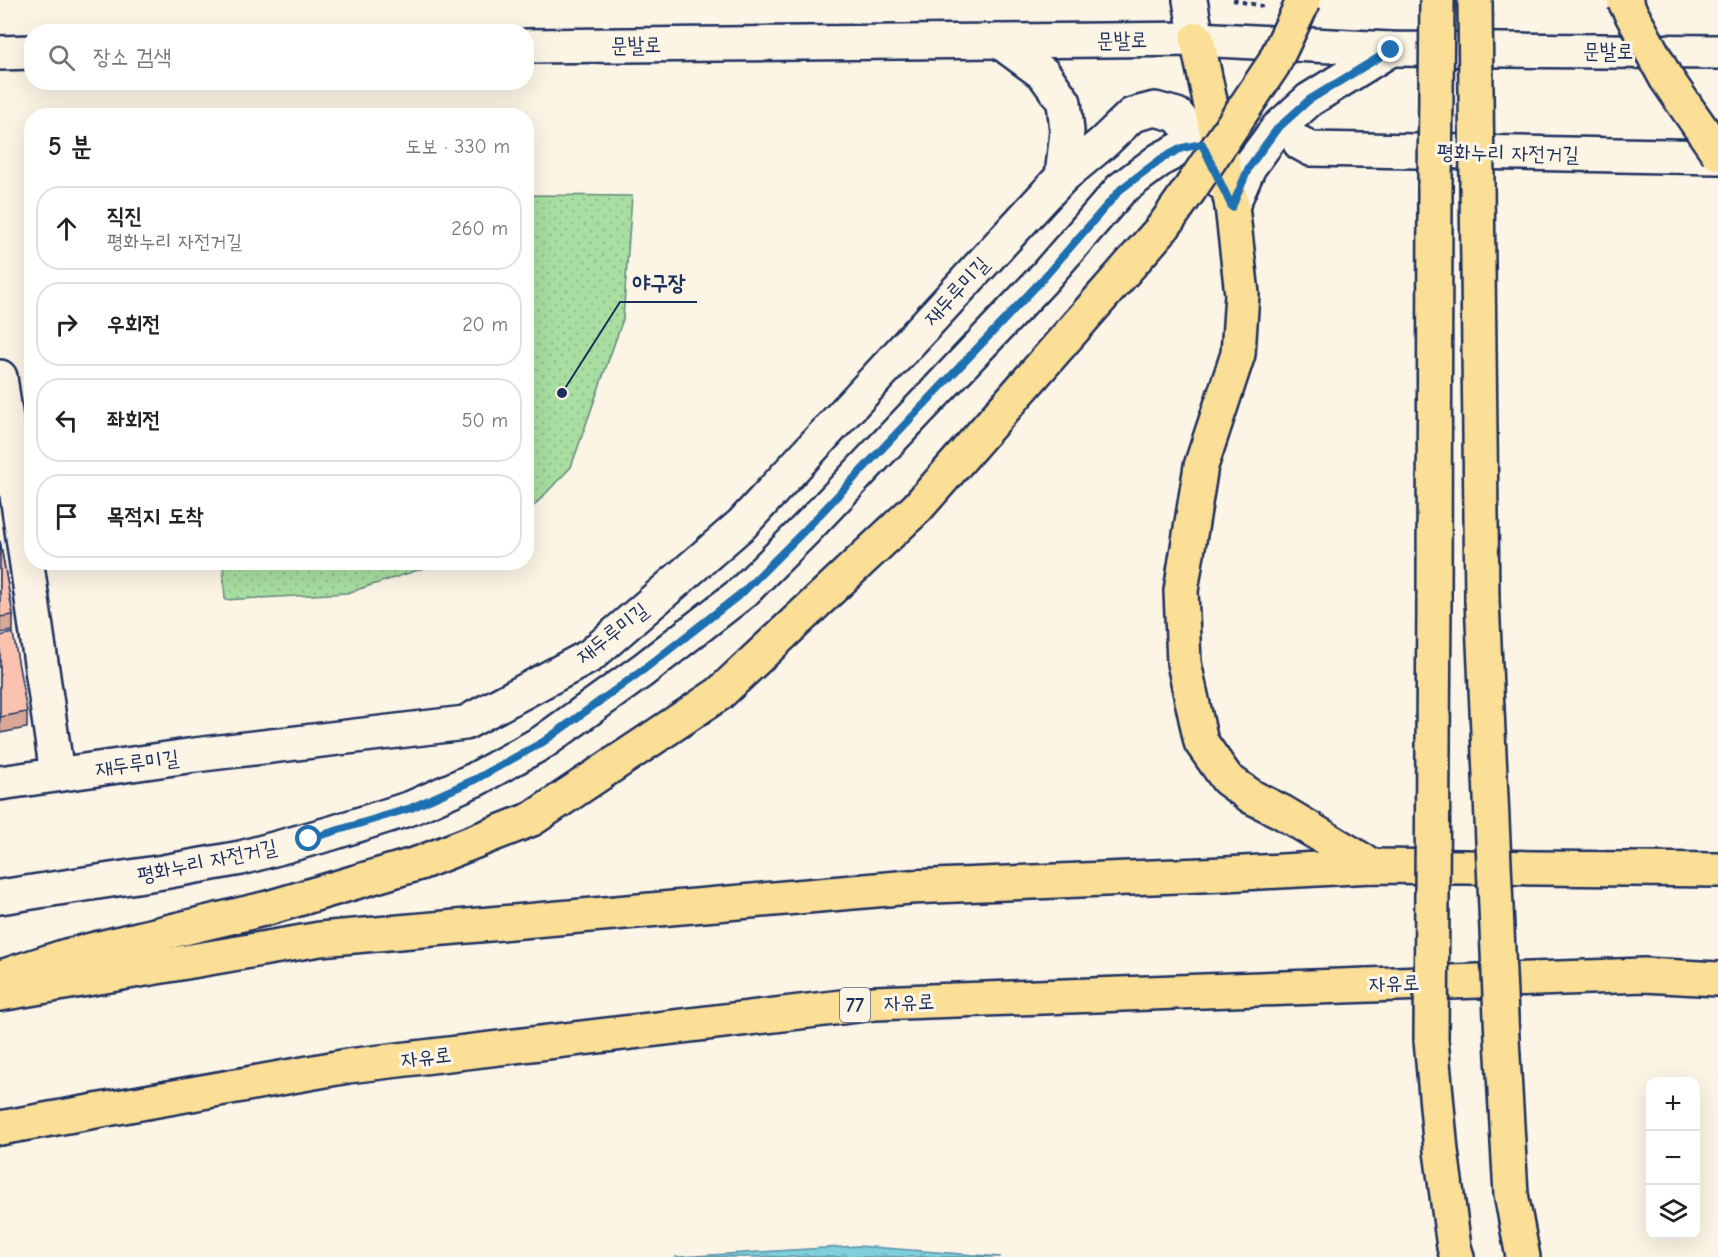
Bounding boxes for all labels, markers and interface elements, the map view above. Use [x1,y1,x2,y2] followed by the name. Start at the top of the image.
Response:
[24,24,534,90] search box
[1096,28,1148,52] street label: 문발로
[610,33,662,57] street label: 문발로
[1377,36,1403,62] route end
[1583,39,1633,63] street label: 문발로
[45,41,78,74] icon: search
[93,44,171,70] text: 장소 검색
[48,132,92,162] text: 5 분
[405,135,510,158] text: 도보 · 330 m
[1437,140,1579,166] street label: 평화누리 자전거길
[107,203,142,229] text: 직진
[50,212,83,245] icon: ahead
[451,217,508,240] text: 260 m
[107,230,242,253] text: 평화누리 자전거길
[918,252,994,330] street label: 재두루미길
[620,262,697,302] callout: 야구장
[632,270,686,296] text: 야구장
[50,308,83,341] icon: right
[107,311,160,337] text: 우회전
[462,313,508,336] text: 20 m
[50,404,83,437] icon: left
[107,407,160,433] text: 좌회전
[462,409,508,432] text: 50 m
[50,500,83,533] icon: arrive
[107,503,203,529] text: 목적지 도착
[571,597,653,668] street label: 재두루미길
[93,745,181,781] street label: 재두루미길
[295,825,321,851] route start
[135,834,279,888] street label: 평화누리 자전거길
[1368,970,1420,996] street label: 자유로
[840,988,870,1022] road number: 77
[883,989,935,1015] street label: 자유로
[399,1042,453,1072] street label: 자유로
[1646,1077,1700,1239] map controls
[1646,1077,1700,1131] button: +
[1646,1131,1700,1185] button: −
[1646,1185,1700,1239] button: layers

